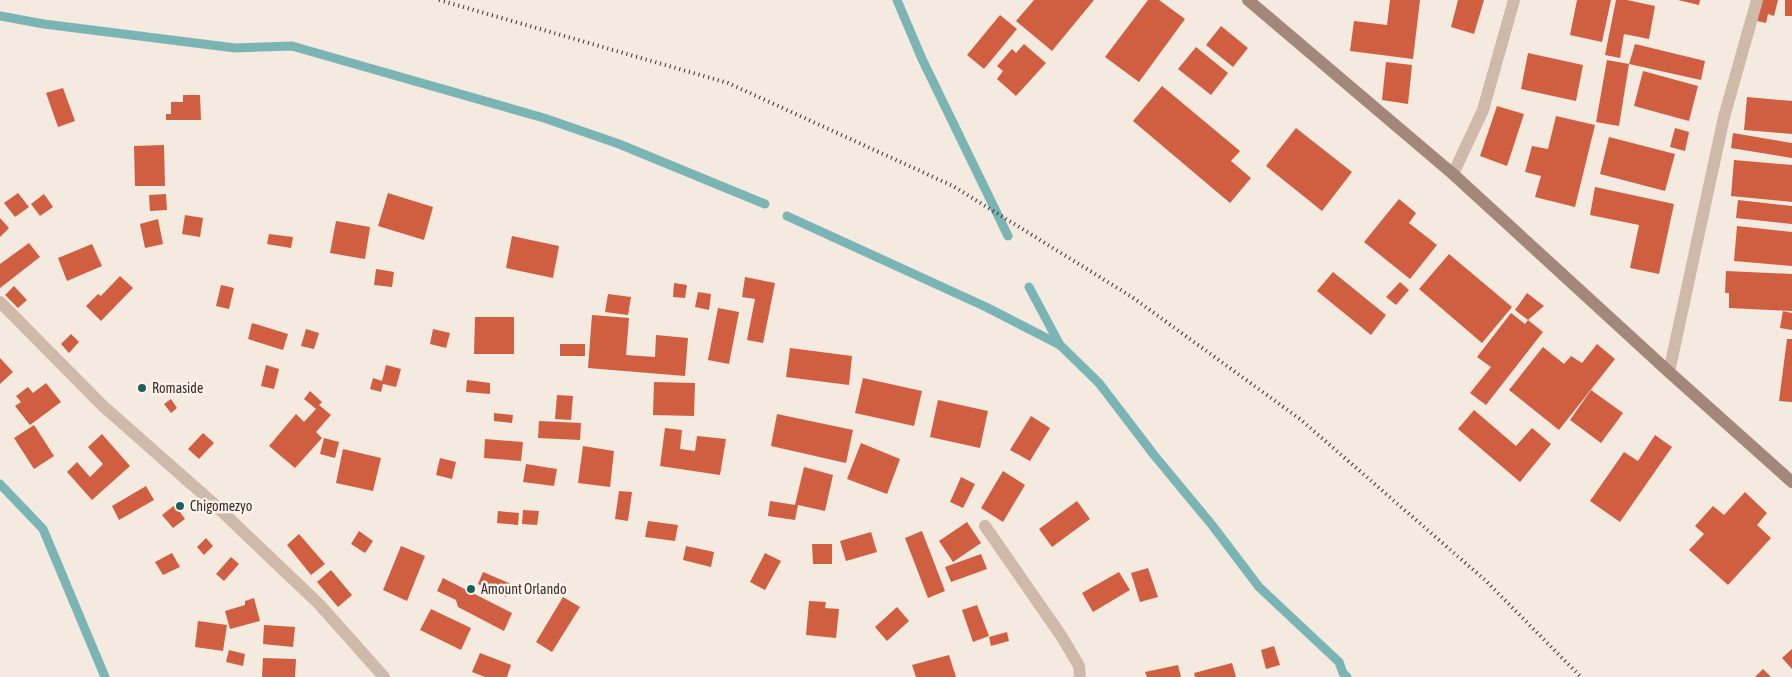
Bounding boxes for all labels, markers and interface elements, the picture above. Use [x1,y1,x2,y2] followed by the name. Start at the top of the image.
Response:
[152,380,203,396] place label: Romaside
[136,382,148,394] marker: Romaside
[190,498,252,514] place label: Chigomezyo
[174,500,186,512] marker: Chigomezyo
[481,581,567,597] place label: Amount Orlando
[465,583,477,595] marker: Amount Orlando

